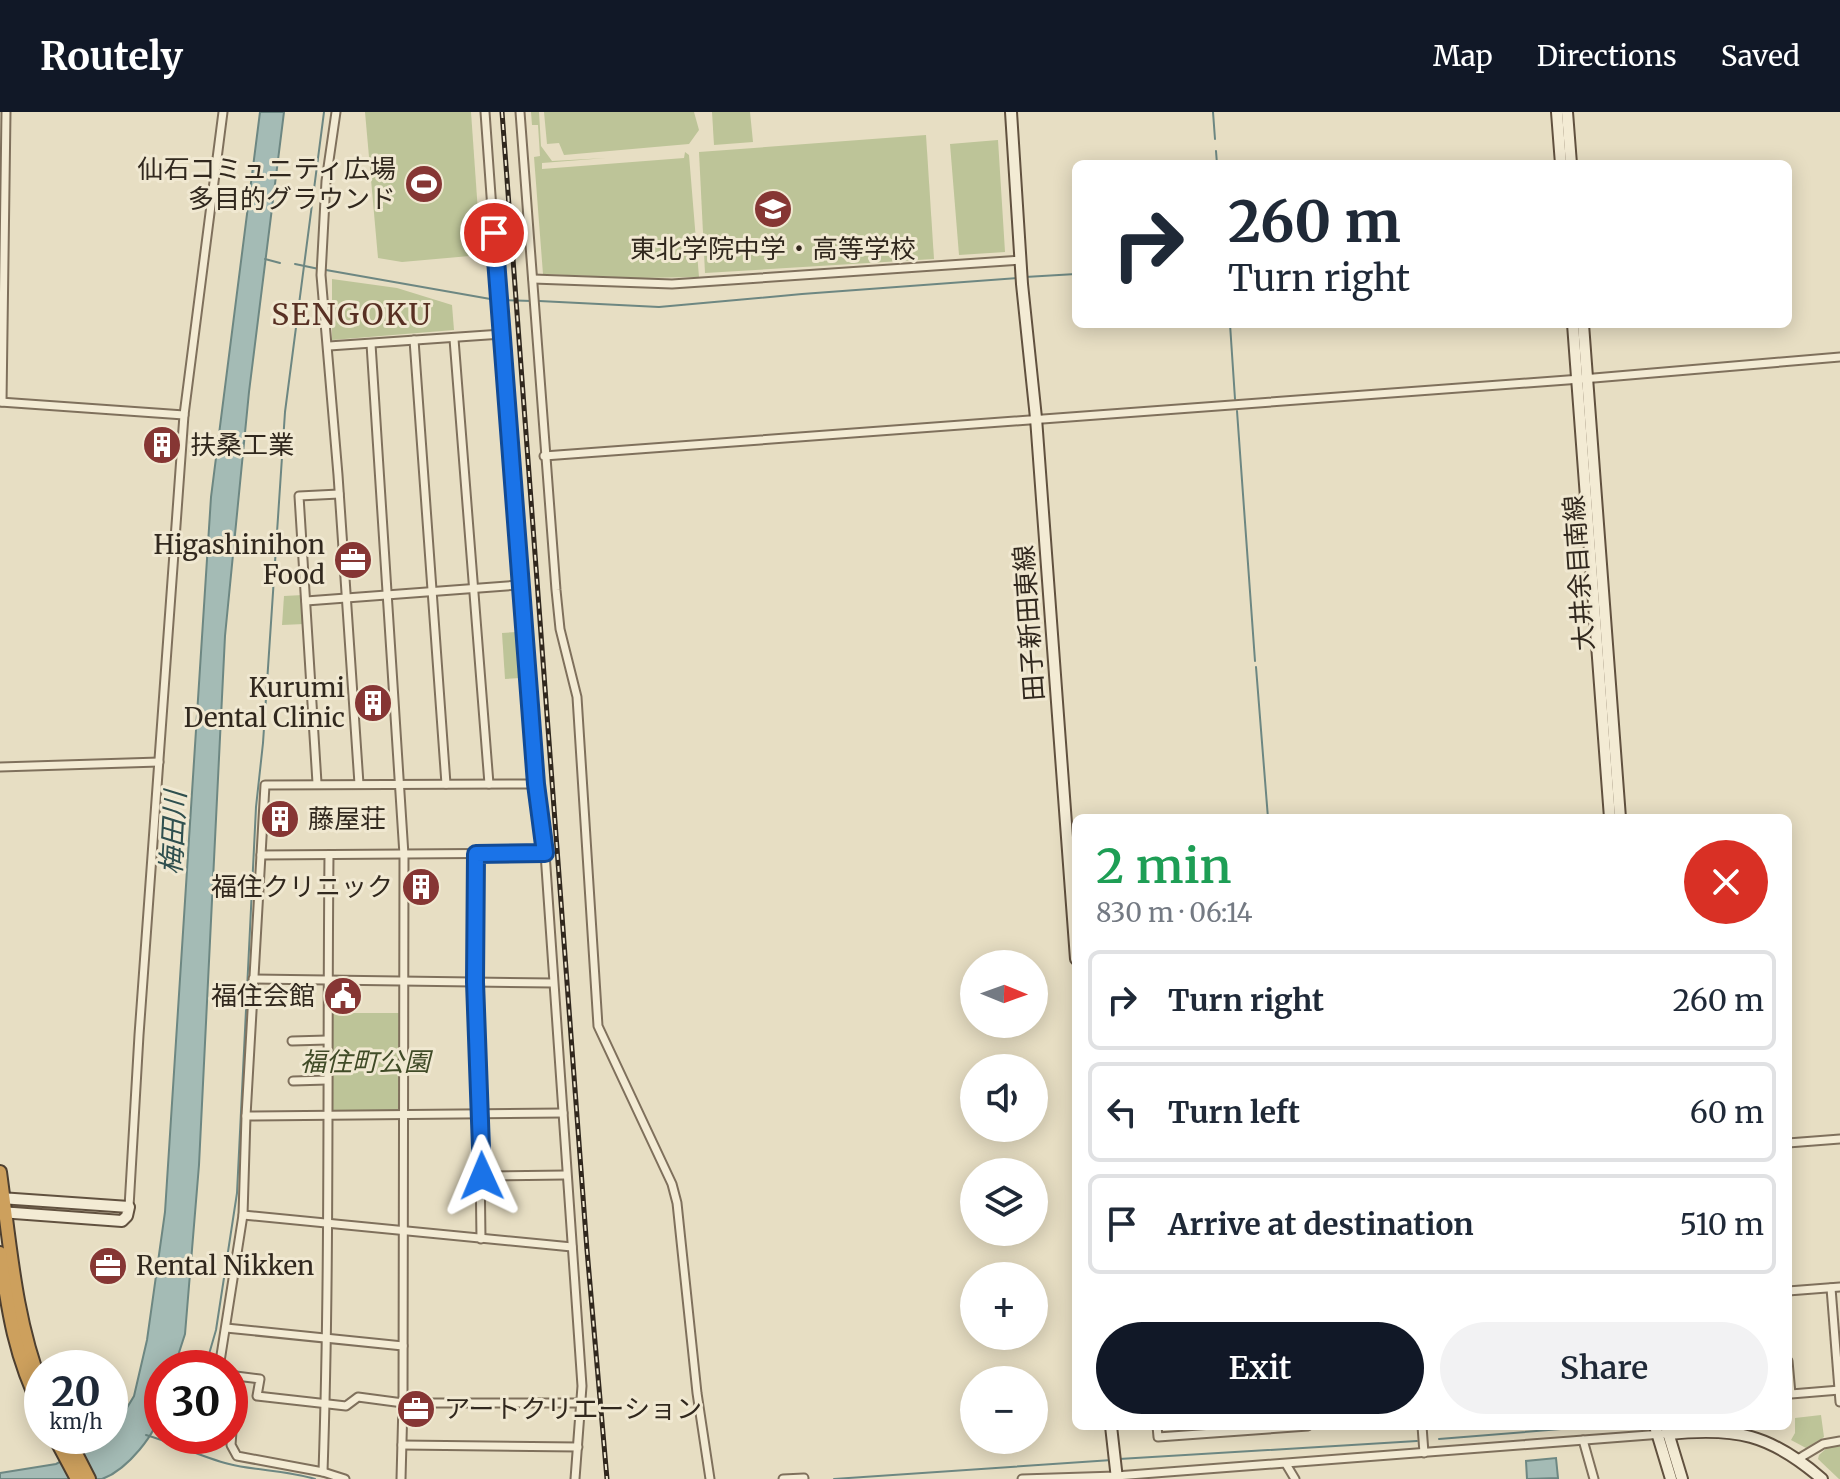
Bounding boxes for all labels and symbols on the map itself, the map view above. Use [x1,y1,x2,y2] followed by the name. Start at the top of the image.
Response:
[138,152,396,215] place label: 仙石コミュニティ広場 多目的グラウンド
[403,163,445,205] sports icon: 仙石コミュニティ広場 多目的グラウンド
[752,188,794,230] school or university icon: 東北学院中学・高等学校
[460,199,528,267] pin
[630,232,916,265] place label: 東北学院中学・高等学校
[271,295,433,333] district label: SENGOKU
[141,424,183,466] building icon: 扶桑工業
[190,428,294,461] place label: 扶桑工業
[1557,494,1600,652] street label: 大井余目南線
[153,528,325,591] place label: Higashinihon Food
[332,539,374,581] office icon: Higashinihon Food
[1007,544,1050,702] street label: 田子新田東線
[184,671,345,734] place label: Kurumi Dental Clinic
[352,682,394,724] building icon: Kurumi Dental Clinic
[153,787,193,876] water label: 梅田川
[259,798,301,840] building icon: 藤屋荘
[308,802,386,835] place label: 藤屋荘
[400,866,442,908] building icon: 福住クリニック
[211,870,393,903] place label: 福住クリニック
[960,950,1048,1038] north arrow
[322,975,364,1017] public building icon: 福住会館
[211,979,315,1012] place label: 福住会館
[300,1045,434,1078] park label: 福住町公園
[440,1134,524,1218] position arrow
[87,1245,129,1287] office icon: Rental Nikken
[136,1249,314,1282] place label: Rental Nikken
[144,1350,248,1454] speed limit sign: 30
[395,1388,437,1430] office icon: アートクリエーション
[444,1392,702,1425] place label: アートクリエーション

